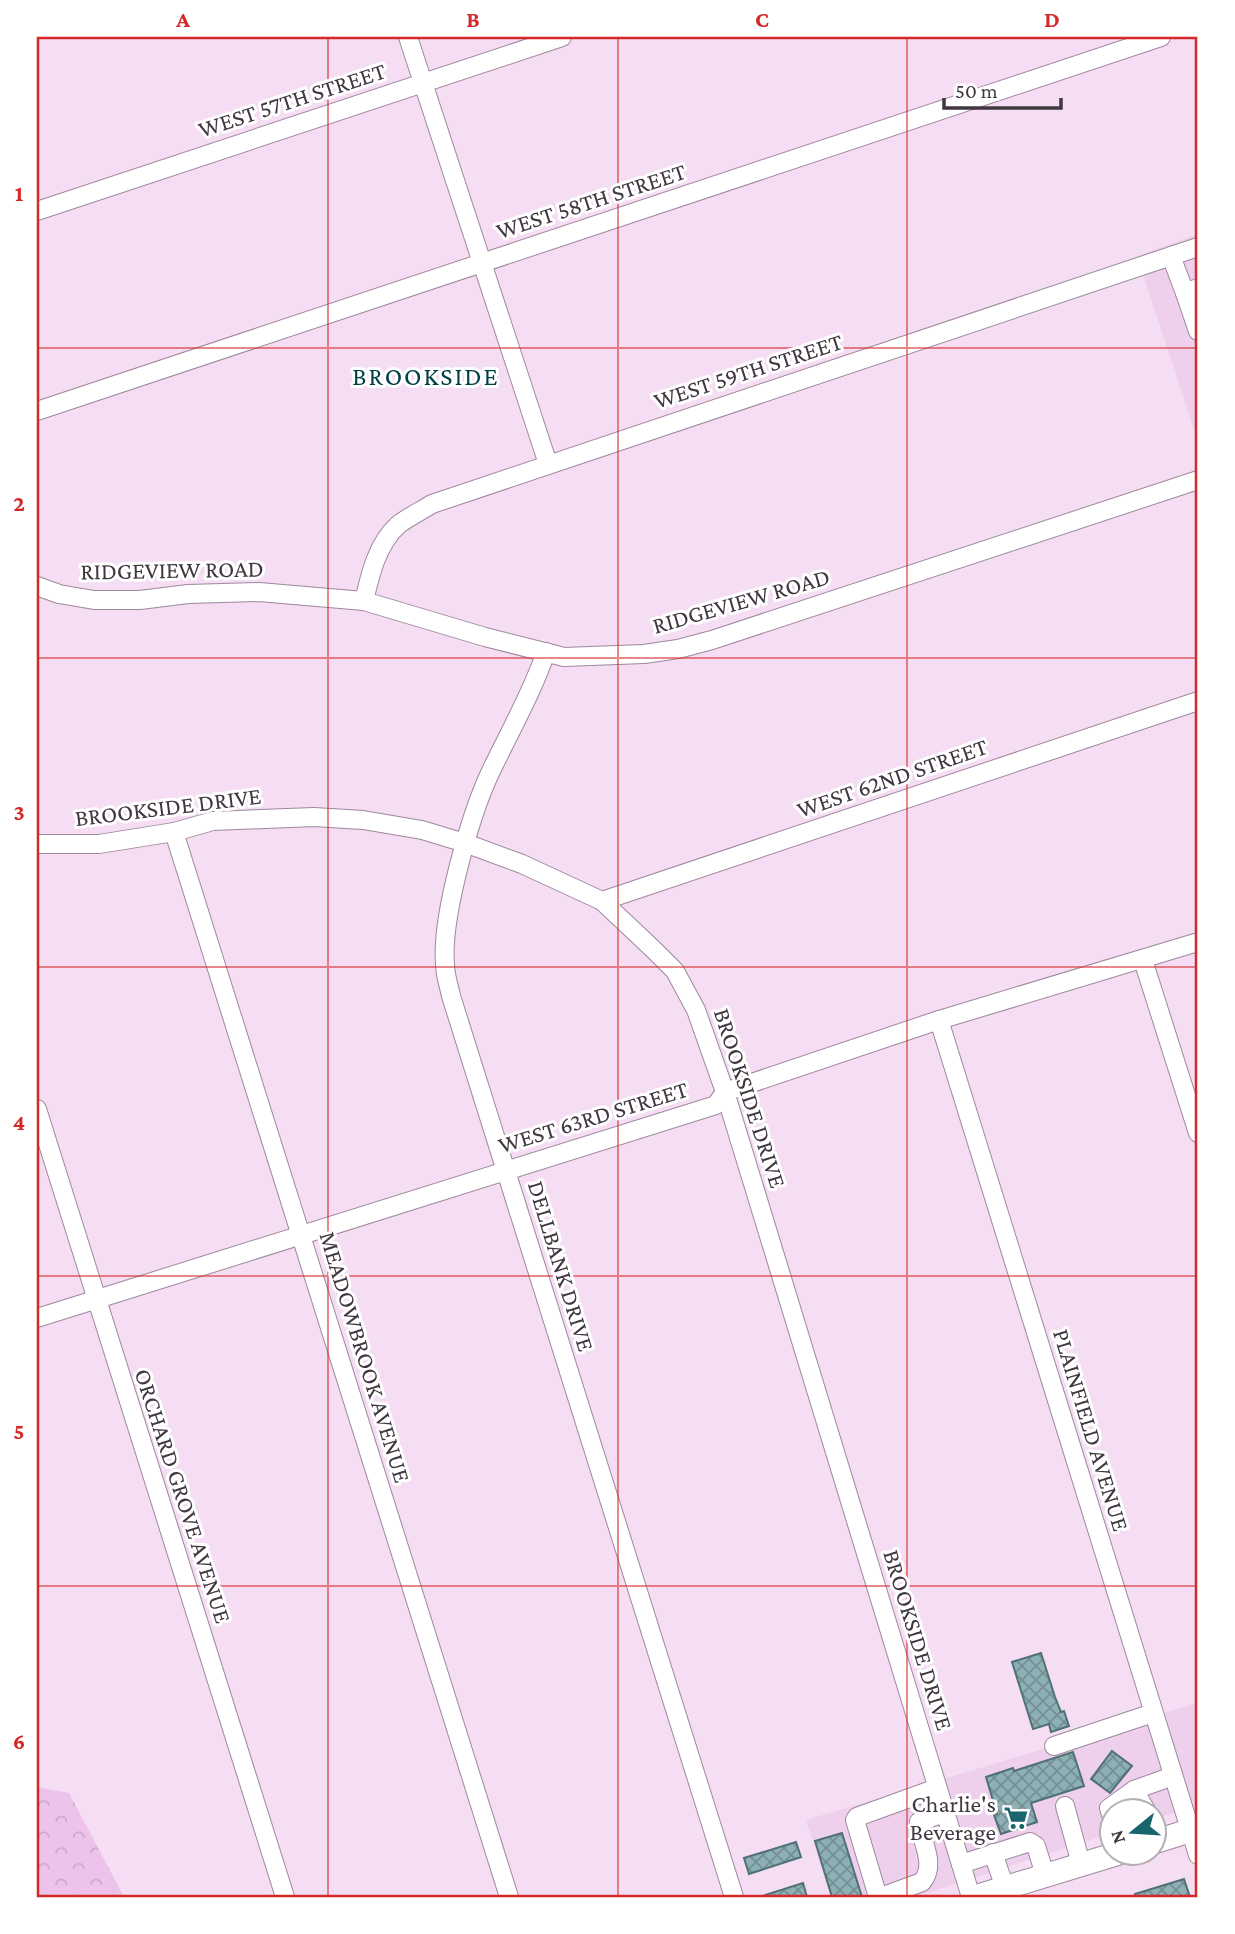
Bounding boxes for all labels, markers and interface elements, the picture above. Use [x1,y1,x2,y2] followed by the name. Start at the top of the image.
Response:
[175,6,190,32] text: A
[466,6,480,32] text: B
[755,6,769,32] text: C
[1044,6,1060,32] text: D
[195,57,389,143] street label: WEST 57TH STREET
[944,66,1062,110] scale bar
[955,79,998,103] text: 50 m
[493,157,689,244] street label: WEST 58TH STREET
[15,180,24,206] text: 1
[650,327,846,414] street label: WEST 59TH STREET
[352,362,500,391] district label: BROOKSIDE
[13,490,25,516] text: 2
[80,554,264,585] street label: RIDGEVIEW ROAD
[649,562,833,639] street label: RIDGEVIEW ROAD
[793,732,991,823] street label: WEST 62ND STREET
[73,782,263,831] street label: BROOKSIDE DRIVE
[13,799,25,825] text: 3
[709,1005,792,1191] street label: BROOKSIDE DRIVE
[495,1075,691,1158] street label: WEST 63RD STREET
[13,1109,25,1135] text: 4
[523,1177,600,1354] street label: DELLBANK DRIVE
[314,1228,417,1486] street label: MEADOWBROOK AVENUE
[1048,1326,1135,1534] street label: PLAINFIELD AVENUE
[130,1365,237,1627] street label: ORCHARD GROVE AVENUE
[13,1418,25,1444] text: 5
[878,1546,959,1733] street label: BROOKSIDE DRIVE
[13,1728,25,1754] text: 6
[910,1790,996,1845] place label: Charlie's Beverage
[1098,1798,1168,1868] north arrow
[1002,1804,1030,1832] supermarket icon: Charlie's Beverage
[1105,1828,1129,1847] text: N

